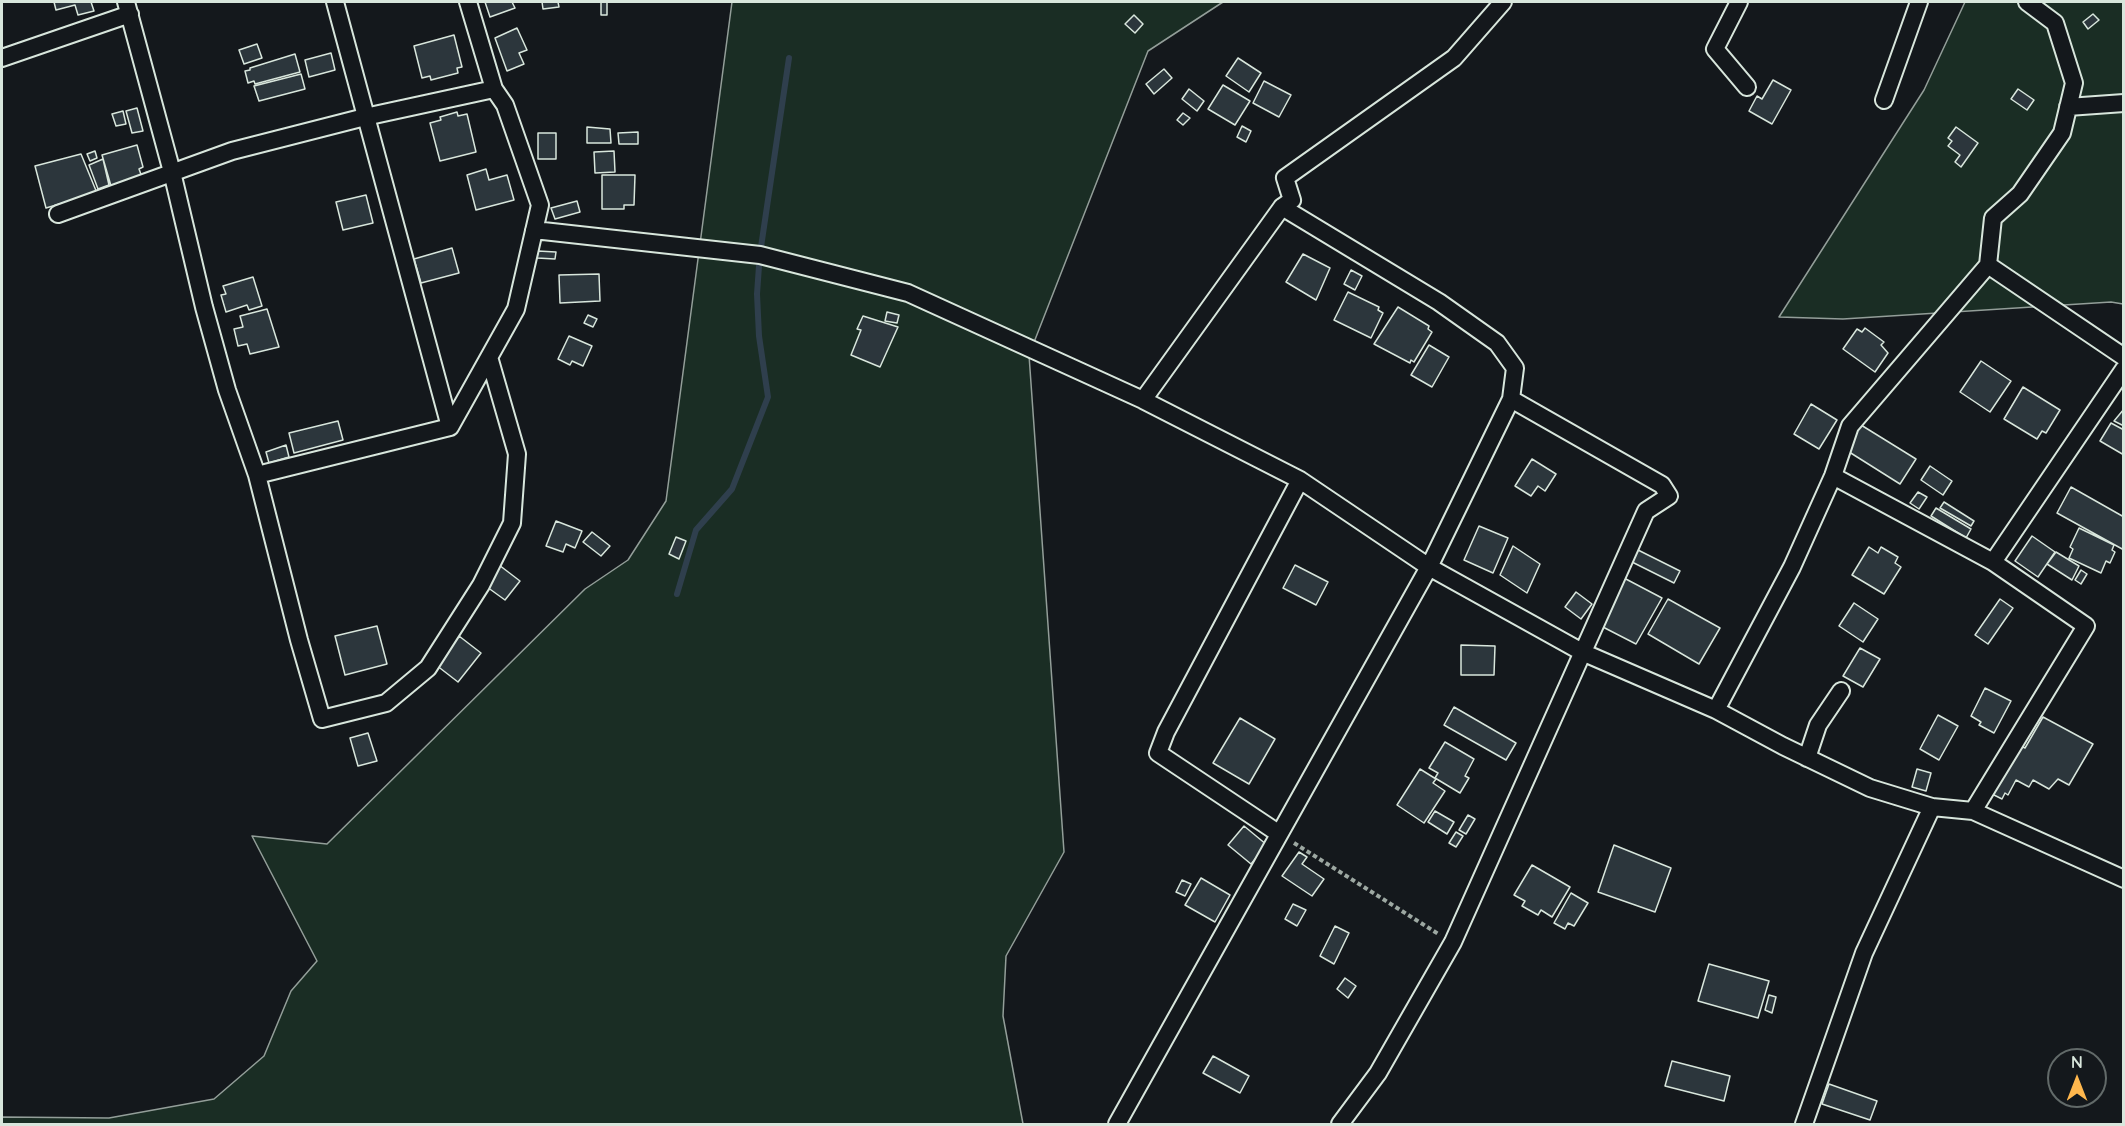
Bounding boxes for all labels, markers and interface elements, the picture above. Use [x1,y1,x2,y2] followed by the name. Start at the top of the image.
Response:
[2047,1048,2107,1108] north arrow
[2071,1052,2083,1072] text: N

